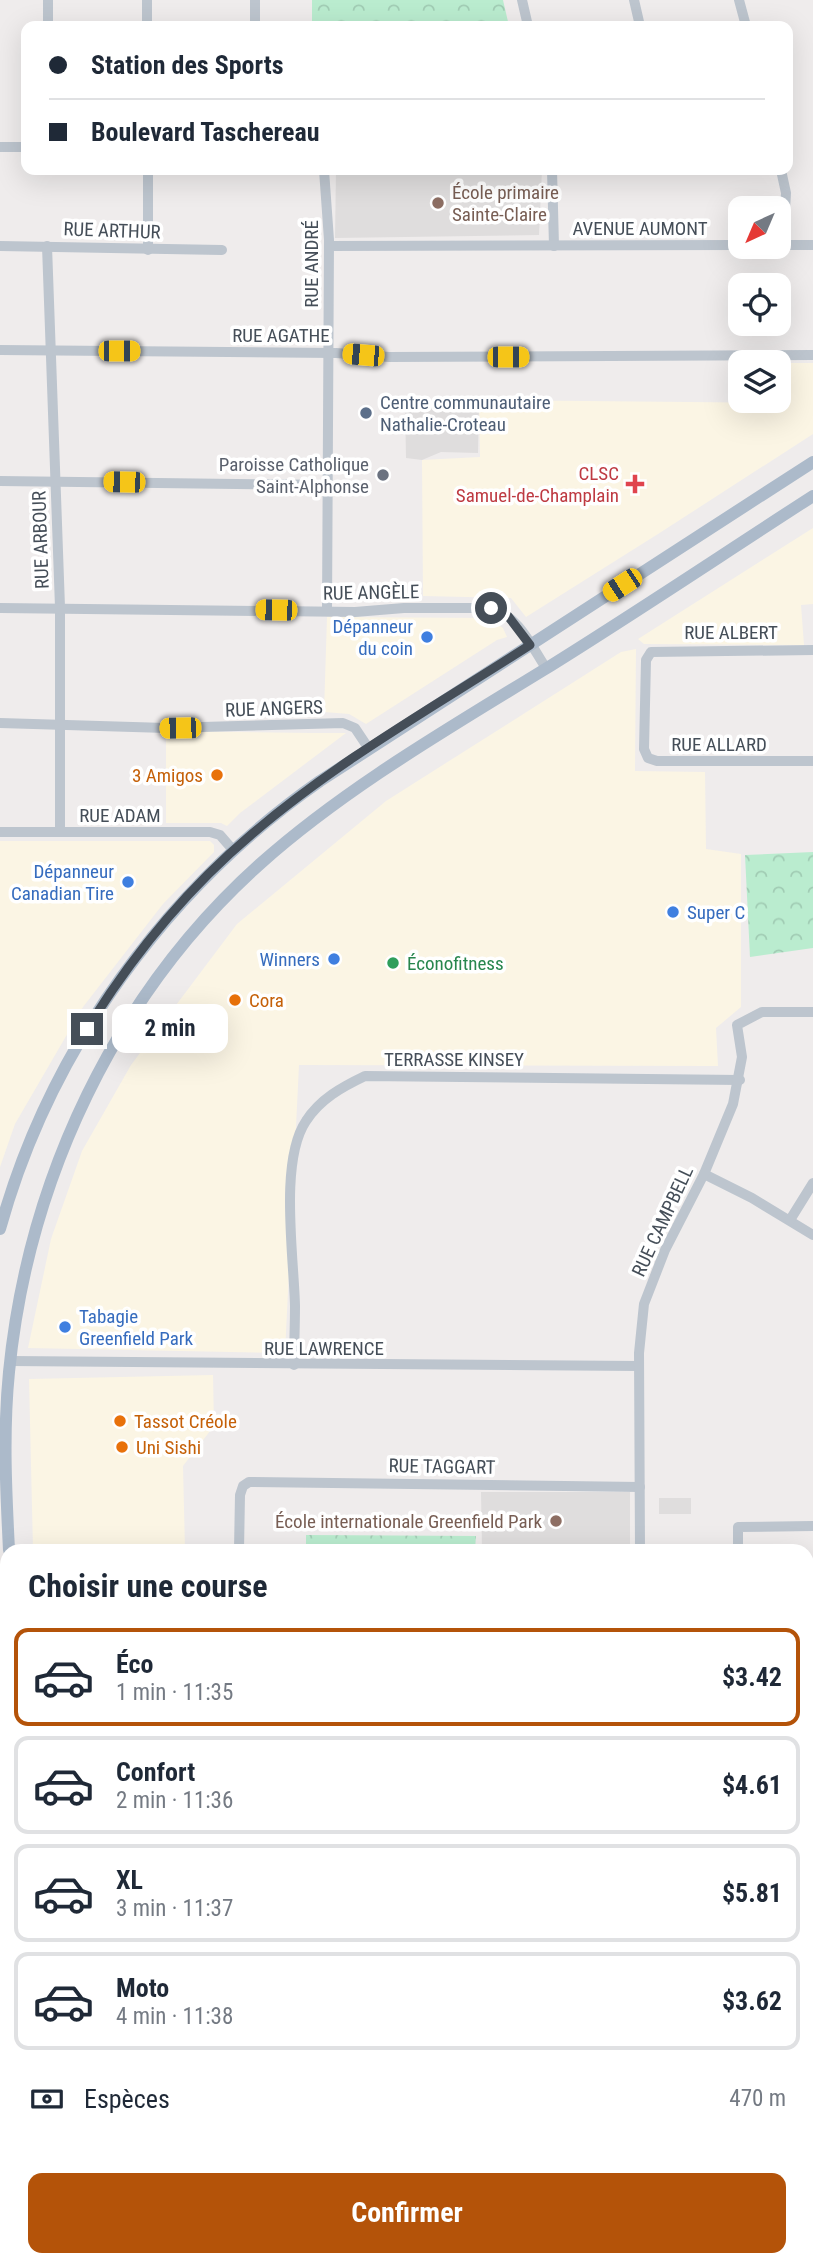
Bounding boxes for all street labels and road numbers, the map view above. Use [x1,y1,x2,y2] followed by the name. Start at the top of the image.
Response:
[63,217,161,244] street label: RUE ARTHUR
[572,217,708,240] street label: AVENUE AUMONT
[300,220,323,308] street label: RUE ANDRÉ
[232,324,330,347] street label: RUE AGATHE
[27,491,54,589] street label: RUE ARBOUR
[323,580,419,605] street label: RUE ANGÈLE
[684,621,778,644] street label: RUE ALBERT
[225,695,323,722] street label: RUE ANGERS
[671,733,767,756] street label: RUE ALLARD
[79,804,161,827] street label: RUE ADAM
[384,1048,524,1071] street label: TERRASSE KINSEY
[627,1162,698,1280] street label: RUE CAMPBELL
[264,1337,384,1360] street label: RUE LAWRENCE
[388,1454,496,1479] street label: RUE TAGGART

